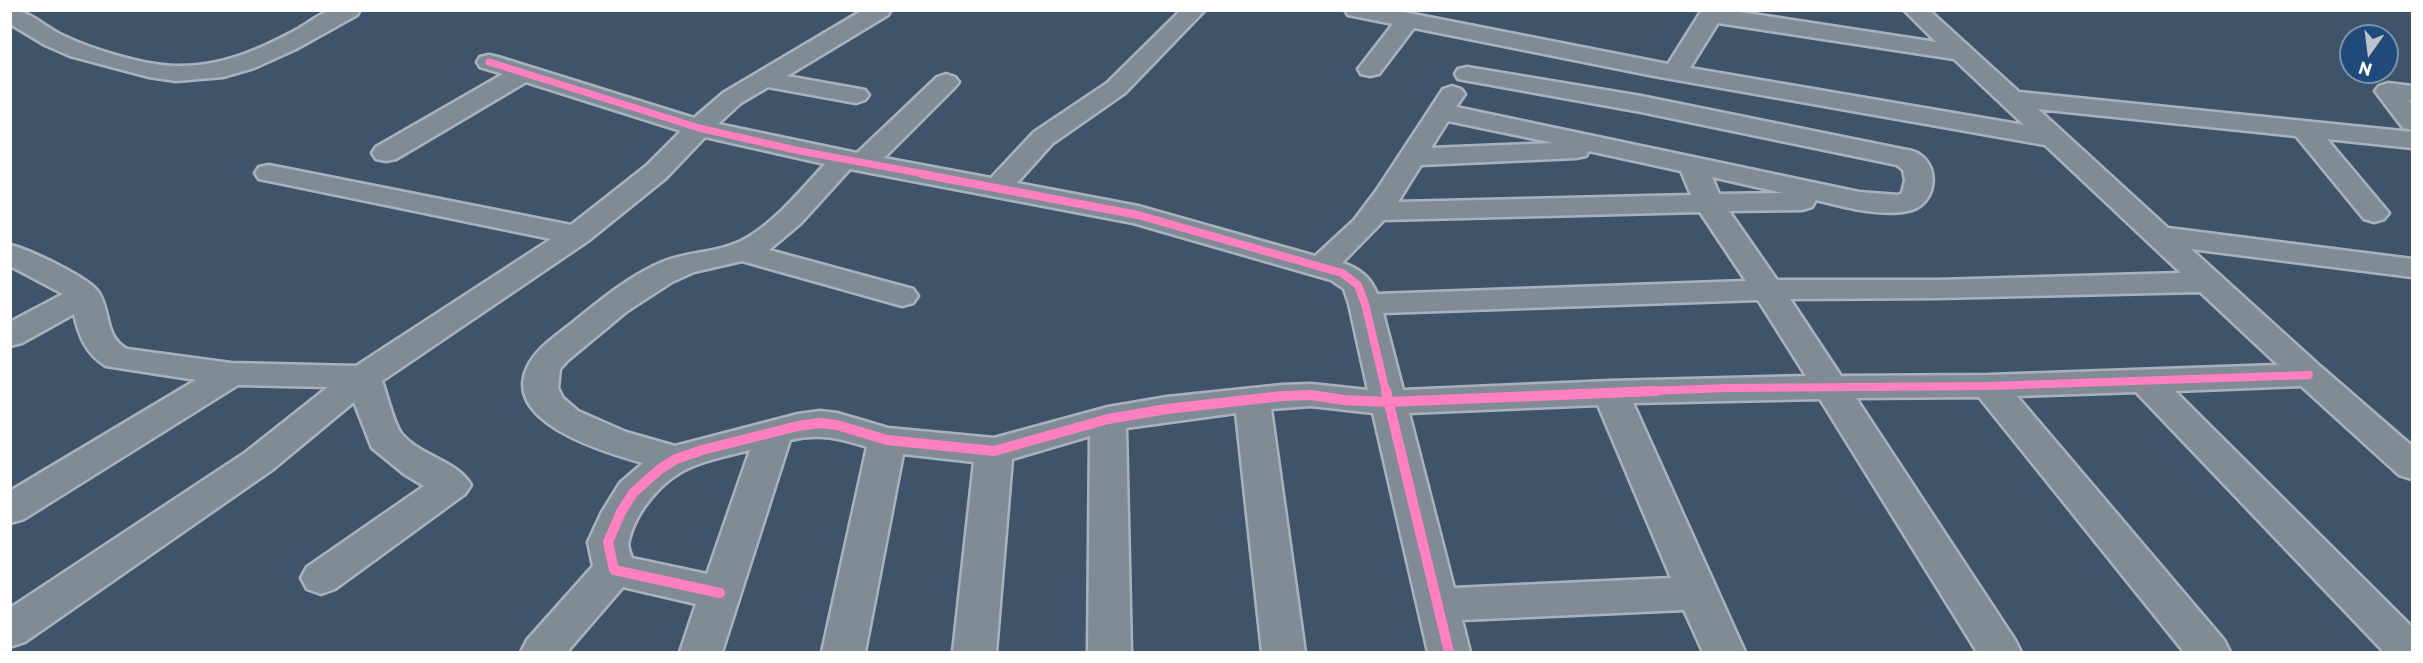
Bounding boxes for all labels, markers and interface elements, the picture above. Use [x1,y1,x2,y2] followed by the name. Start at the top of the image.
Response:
[2339,24,2399,84] north arrow
[2356,56,2374,83] text: N

